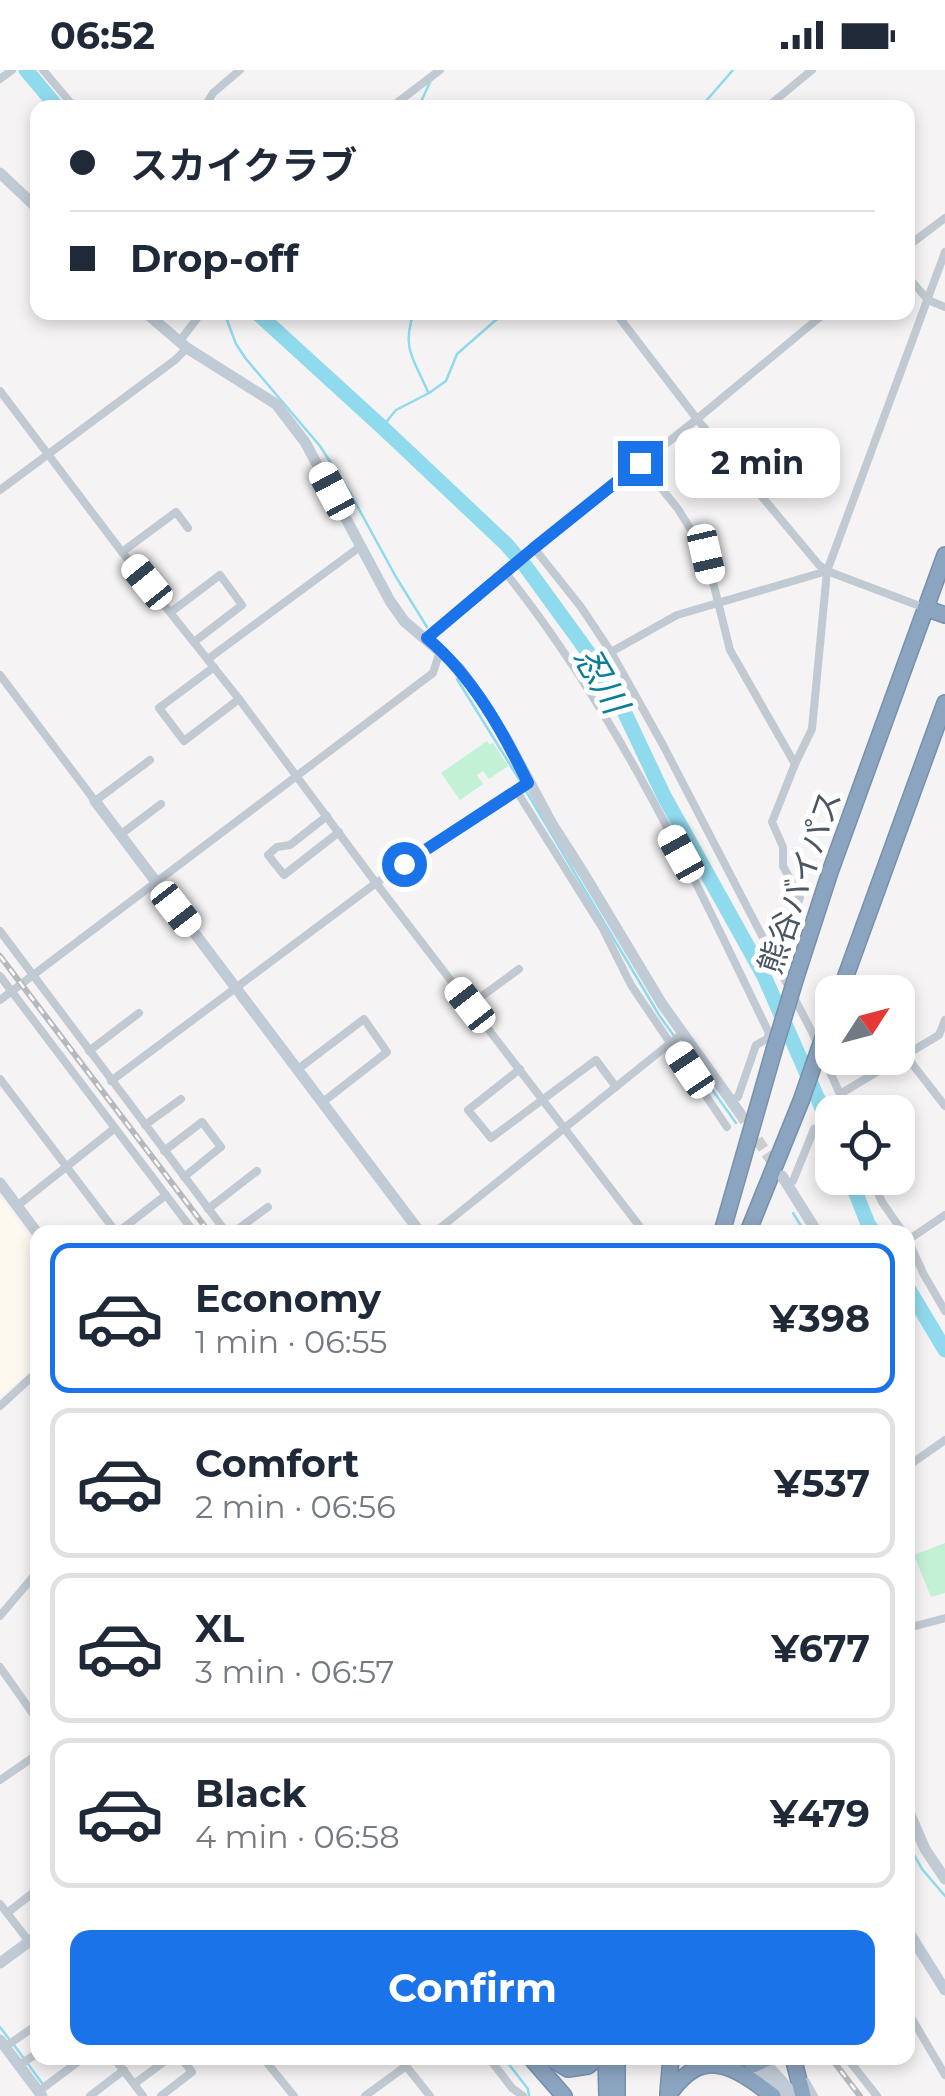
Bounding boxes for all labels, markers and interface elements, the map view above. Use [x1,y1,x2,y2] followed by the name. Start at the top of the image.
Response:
[50,12,155,59] text: 06:52
[130,142,357,189] text: スカイクラブ
[130,235,299,282] text: Drop-off
[675,428,840,498] callout: 2 min
[618,441,663,486] route end
[711,443,804,482] text: 2 min
[305,457,359,525] car
[685,521,727,587] car
[116,549,178,615] car
[565,639,640,724] water label: 忍川
[750,785,849,979] street label: 熊谷バイパス
[653,820,709,888] car
[382,842,427,887] route start
[146,876,206,942] car
[440,972,500,1038] car
[815,975,915,1075] north arrow
[815,975,915,1195] map controls
[661,1037,719,1103] car
[815,1095,915,1195] button: locate
[75,1273,165,1363] icon: car
[195,1275,381,1322] text: Economy
[770,1295,870,1342] text: ¥398
[195,1322,387,1361] text: 1 min · 06:55
[75,1438,165,1528] icon: car
[195,1440,359,1487] text: Comfort
[774,1460,870,1507] text: ¥537
[195,1487,396,1526] text: 2 min · 06:56
[75,1603,165,1693] icon: car
[195,1605,244,1652] text: XL
[771,1625,870,1672] text: ¥677
[195,1652,394,1691] text: 3 min · 06:57
[75,1768,165,1858] icon: car
[195,1770,306,1817] text: Black
[770,1790,870,1837] text: ¥479
[195,1817,400,1856] text: 4 min · 06:58
[70,1930,875,2045] button: Confirm

